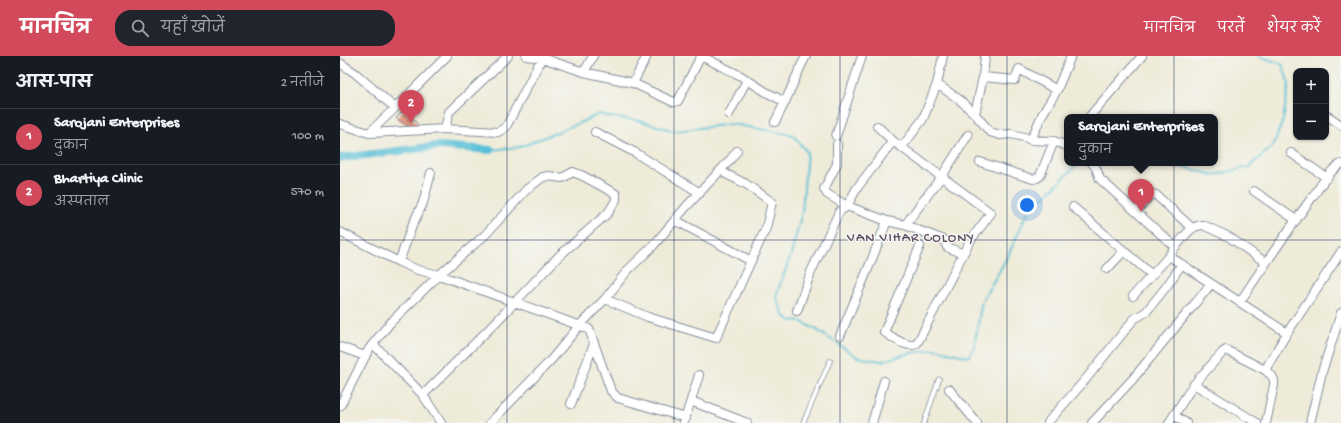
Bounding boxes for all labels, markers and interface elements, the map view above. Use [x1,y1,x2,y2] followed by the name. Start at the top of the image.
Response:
[115,10,395,46] search box
[129,17,151,39] icon: search
[20,18,91,41] text: मानचित्र
[161,20,225,38] text: यहाँ खोजें
[1144,21,1195,38] text: मानचित्र
[1217,21,1245,38] text: परतें
[1267,21,1321,38] text: शेयर करें
[1293,68,1329,140] map controls
[1293,68,1329,104] button: +
[16,74,92,94] text: आस-पास
[281,76,324,91] text: 2 नतीजे
[398,90,424,123] pin: 2
[1293,104,1329,140] button: −
[54,114,179,132] text: Sarojani Enterprises
[1064,114,1218,166] popup
[1078,118,1204,136] text: Sarojani Enterprises
[26,129,32,144] text: 1
[292,129,324,144] text: 100 m
[54,139,88,154] text: दुकान
[1078,143,1112,158] text: दुकान
[54,170,142,188] text: Bhartiya Clinic
[1128,179,1154,212] pin: 1
[26,185,32,200] text: 2
[291,185,324,200] text: 570 m
[54,195,109,210] text: अस्पताल
[1017,195,1037,215] your location
[846,230,975,247] district label: VAN VIHAR COLONY

